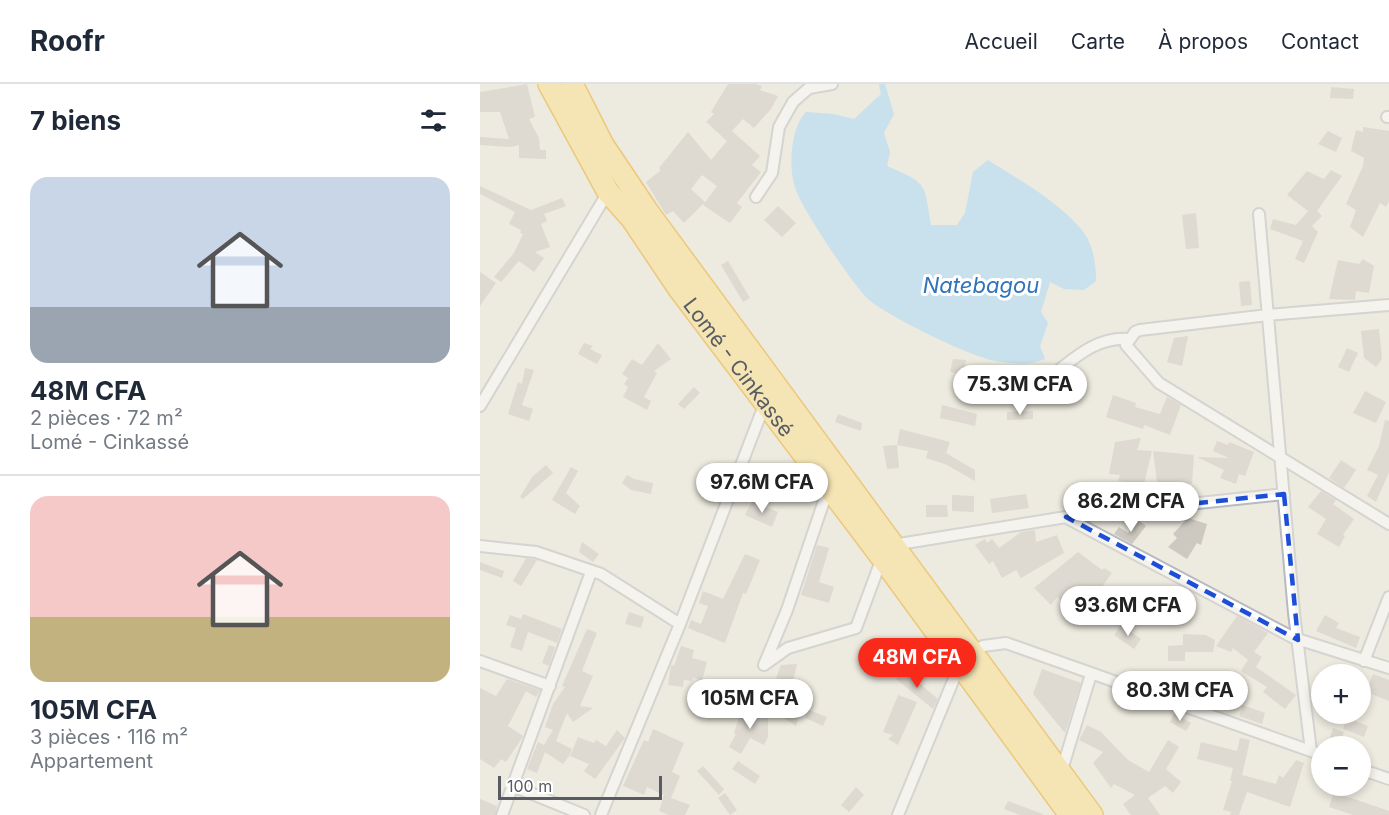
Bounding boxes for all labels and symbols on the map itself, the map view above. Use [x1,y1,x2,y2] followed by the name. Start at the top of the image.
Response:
[923,272,1039,298] water label: Natebagou
[678,293,799,442] street label: Lomé - Cinkassé
[951,365,1089,416] pin: 75.3M CFA
[693,463,831,514] pin: 97.6M CFA
[1062,482,1200,533] pin: 86.2M CFA
[1059,586,1197,637] pin: 93.6M CFA
[862,638,972,689] pin: 48M CFA
[1111,671,1249,722] pin: 80.3M CFA
[688,679,812,730] pin: 105M CFA
[498,773,662,800] scale bar

